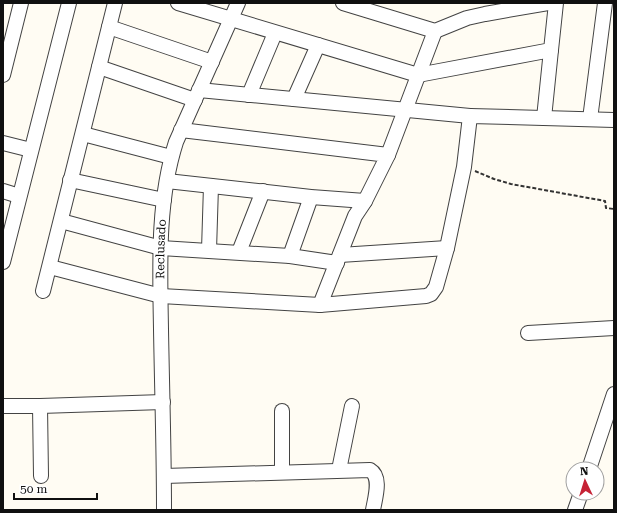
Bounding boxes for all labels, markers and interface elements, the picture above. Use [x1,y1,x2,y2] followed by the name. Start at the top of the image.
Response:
[153,219,169,279] street label: Reclusado
[565,461,605,501] north arrow
[580,465,590,478] text: N
[14,475,97,501] scale bar
[20,482,47,496] text: 50 m

